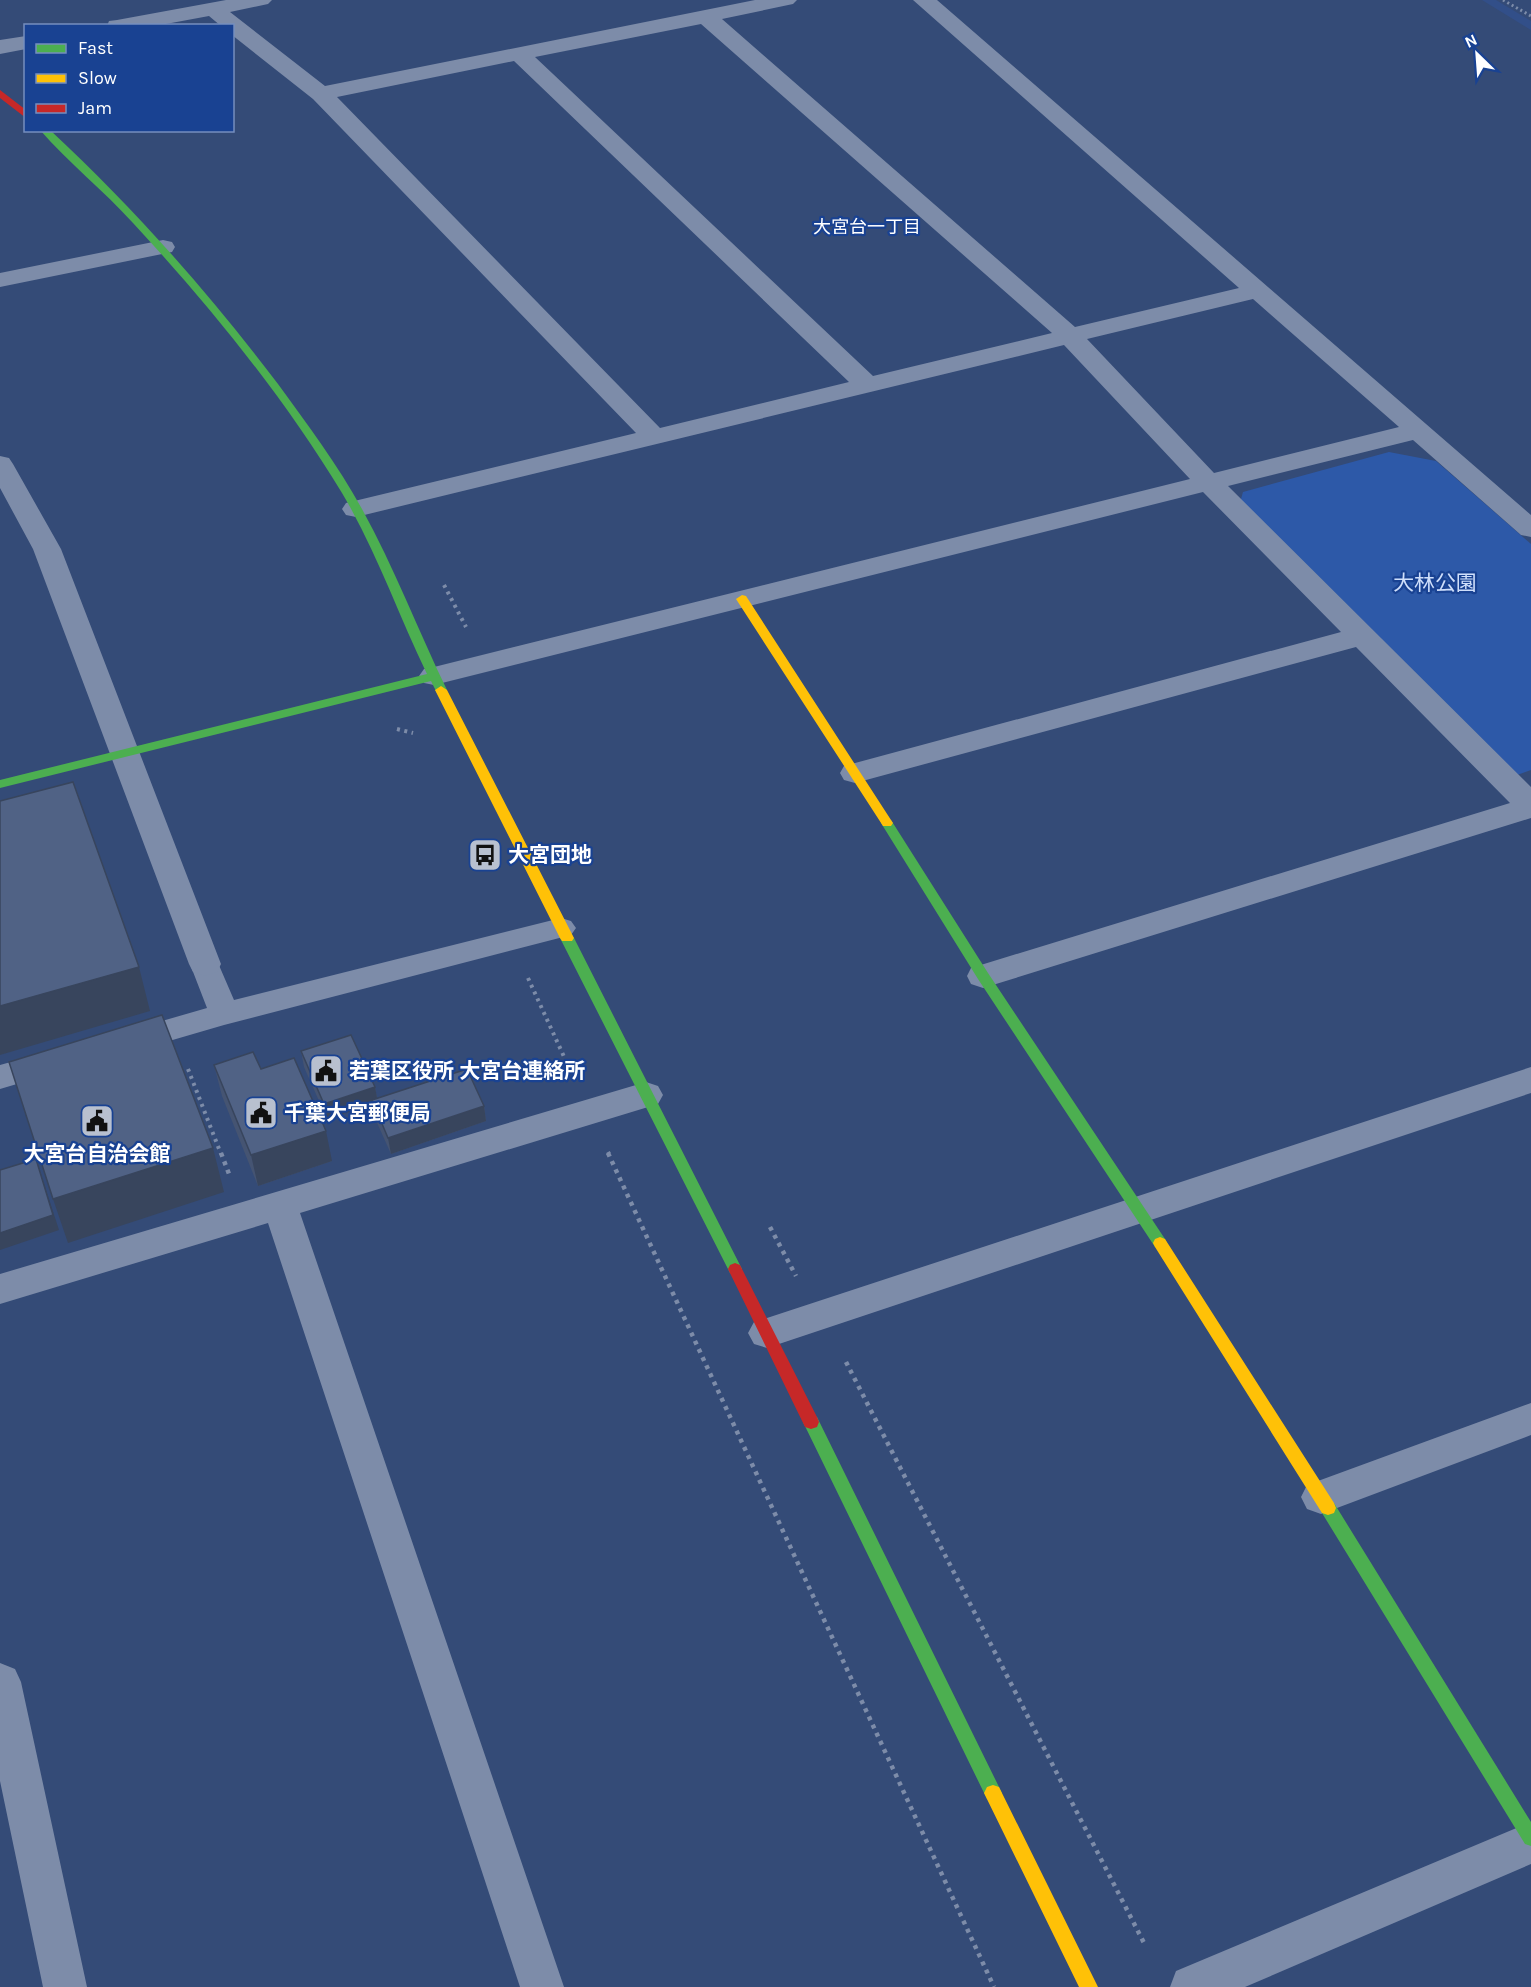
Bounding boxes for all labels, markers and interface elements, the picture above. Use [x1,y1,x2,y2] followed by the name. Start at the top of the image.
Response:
[24,24,234,132] legend
[1447,24,1507,84] north arrow
[1462,30,1480,52] text: N
[78,37,113,59] text: Fast
[78,67,117,89] text: Slow
[78,97,112,119] text: Jam
[813,216,921,238] district label: 大宮台一丁目
[1393,571,1477,595] park label: 大林公園
[467,837,503,873] bus stop icon: 大宮団地
[508,843,592,867] place label: 大宮団地
[308,1053,344,1089] public building icon: 若葉区役所 大宮台連絡所
[349,1059,585,1083] place label: 若葉区役所 大宮台連絡所
[243,1095,279,1131] public building icon: 千葉大宮郵便局
[284,1101,431,1125] place label: 千葉大宮郵便局
[79,1103,115,1139] public building icon: 大宮台自治会館
[24,1142,171,1166] place label: 大宮台自治会館

